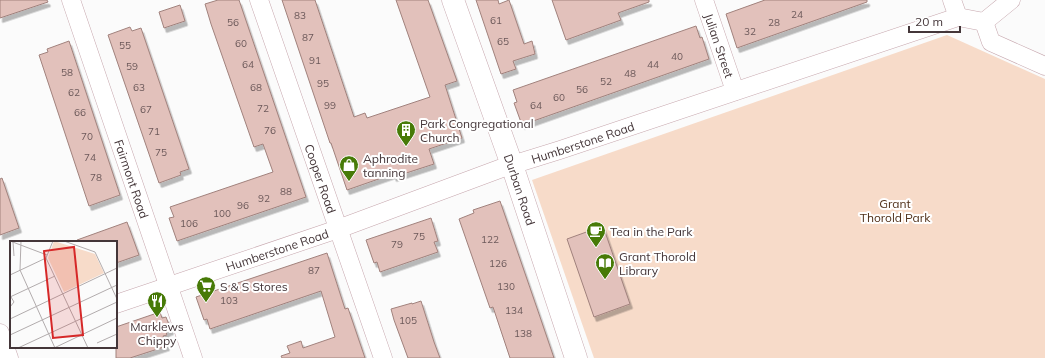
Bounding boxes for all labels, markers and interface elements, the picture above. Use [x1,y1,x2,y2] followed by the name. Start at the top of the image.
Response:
[791,8,803,21] house number: 24
[909,8,960,34] scale bar
[294,9,306,22] house number: 83
[702,11,737,80] street label: Julian Street
[490,14,502,27] house number: 61
[915,14,943,29] text: 20 m
[227,16,239,29] house number: 56
[768,16,780,29] house number: 28
[744,25,756,38] house number: 32
[302,31,314,44] house number: 87
[497,35,509,48] house number: 65
[235,37,247,50] house number: 60
[119,39,131,52] house number: 55
[671,50,683,63] house number: 40
[309,54,321,67] house number: 91
[242,58,254,71] house number: 64
[647,58,659,71] house number: 44
[126,60,138,73] house number: 59
[61,66,73,79] house number: 58
[624,67,636,80] house number: 48
[600,75,612,88] house number: 52
[317,77,329,90] house number: 95
[133,81,145,94] house number: 63
[250,81,262,94] house number: 68
[576,83,588,96] house number: 56
[68,86,80,99] house number: 62
[553,91,565,104] house number: 60
[324,99,336,112] house number: 99
[530,99,542,112] house number: 64
[257,102,269,115] house number: 72
[140,103,152,116] house number: 67
[74,106,86,119] house number: 66
[420,116,534,145] place label: Park Congregational Church
[529,118,636,166] street label: Humberstone Road
[395,119,417,147] building icon: Park Congregational Church
[264,124,276,137] house number: 76
[148,125,160,138] house number: 71
[81,130,93,143] house number: 70
[112,138,152,220] street label: Fairmont Road
[302,142,340,215] street label: Cooper Road
[155,146,167,159] house number: 75
[84,151,96,164] house number: 74
[363,151,418,180] place label: Aphrodite tanning
[501,152,539,227] street label: Durban Road
[338,154,360,182] shop icon: Aphrodite tanning
[90,171,102,184] house number: 78
[280,185,292,198] house number: 88
[258,192,270,205] house number: 92
[860,196,931,225] park label: Grant Thorold Park
[237,199,249,212] house number: 96
[213,207,231,220] house number: 100
[180,217,198,230] house number: 106
[585,220,607,248] cafe icon: Tea in the Park
[610,224,693,239] place label: Tea in the Park
[224,225,331,274] street label: Humberstone Road
[413,230,425,243] house number: 75
[481,233,499,246] house number: 122
[391,238,403,251] house number: 79
[10,241,117,348] inset map
[619,249,696,278] place label: Grant Thorold Library
[594,252,616,280] library icon: Grant Thorold Library
[489,257,507,270] house number: 126
[308,264,320,277] house number: 87
[195,275,217,303] supermarket icon: S & S Stores
[220,279,288,294] place label: S & S Stores
[497,280,515,293] house number: 130
[146,290,168,318] restaurant icon: Marklews Chippy
[220,294,238,307] house number: 103
[505,304,523,317] house number: 134
[399,314,417,327] house number: 105
[130,319,184,348] place label: Marklews Chippy
[514,327,532,340] house number: 138

